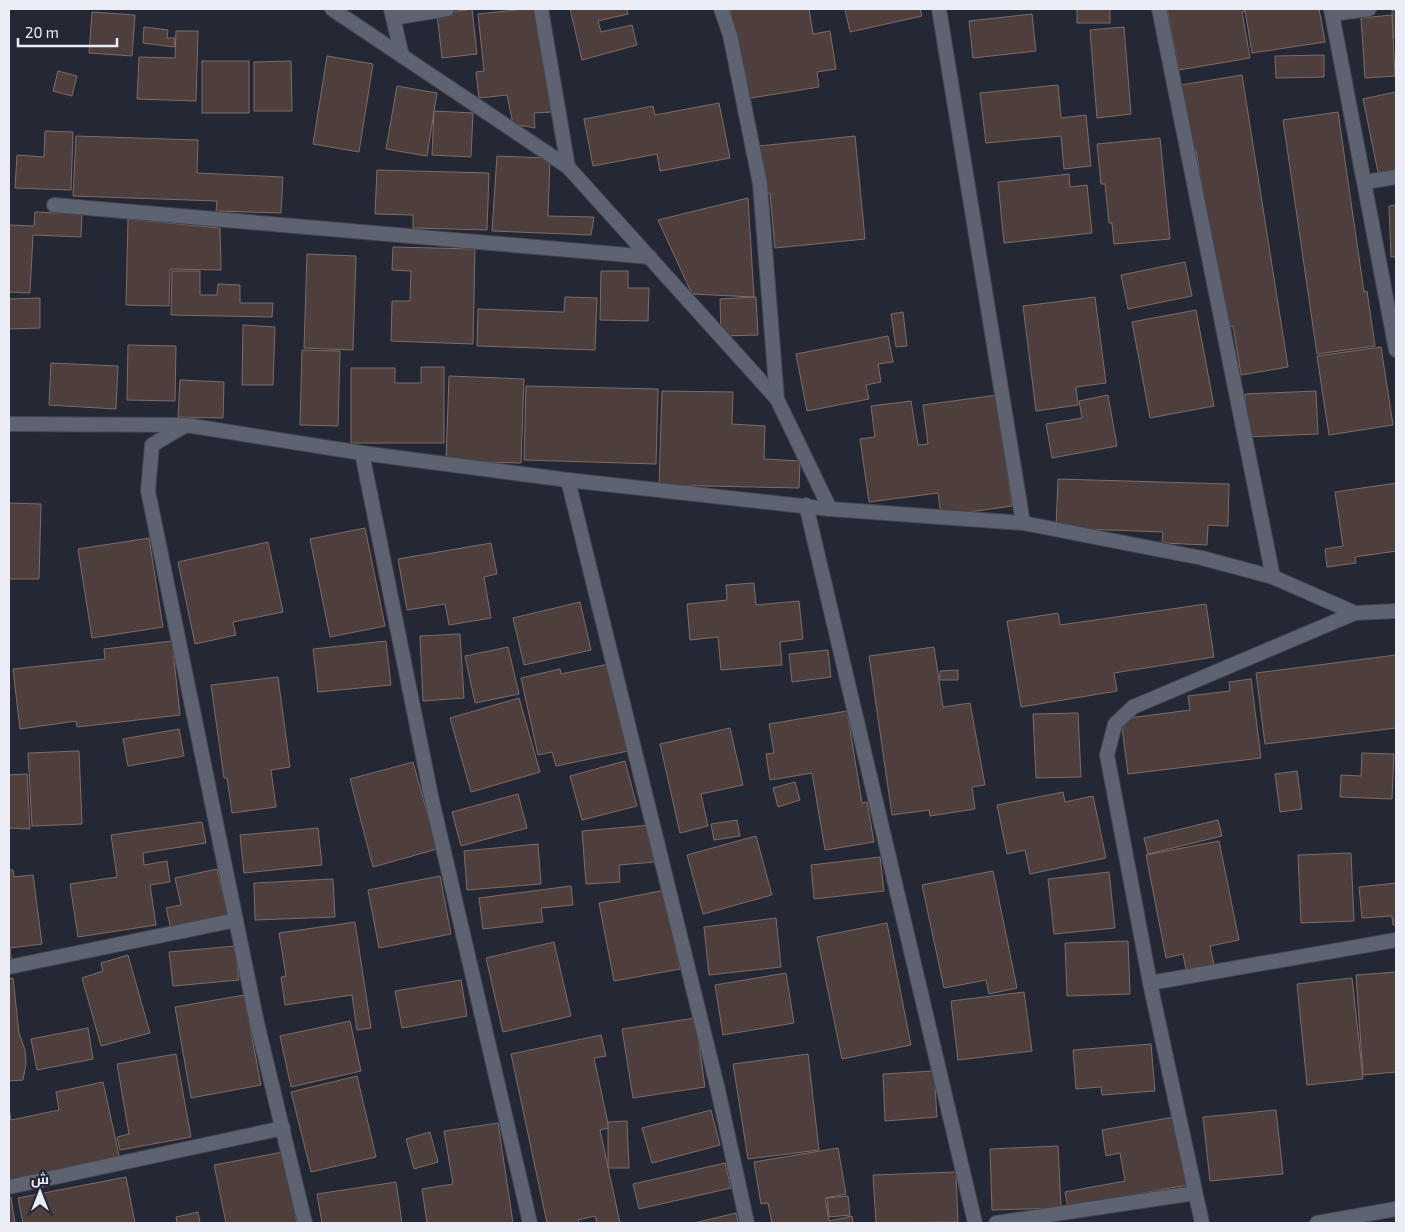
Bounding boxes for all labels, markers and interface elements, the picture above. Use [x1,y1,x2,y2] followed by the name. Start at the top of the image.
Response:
[18,15,116,47] scale bar
[25,23,59,41] text: 20 m
[15,1167,65,1217] north arrow
[31,1170,49,1188] text: ش

